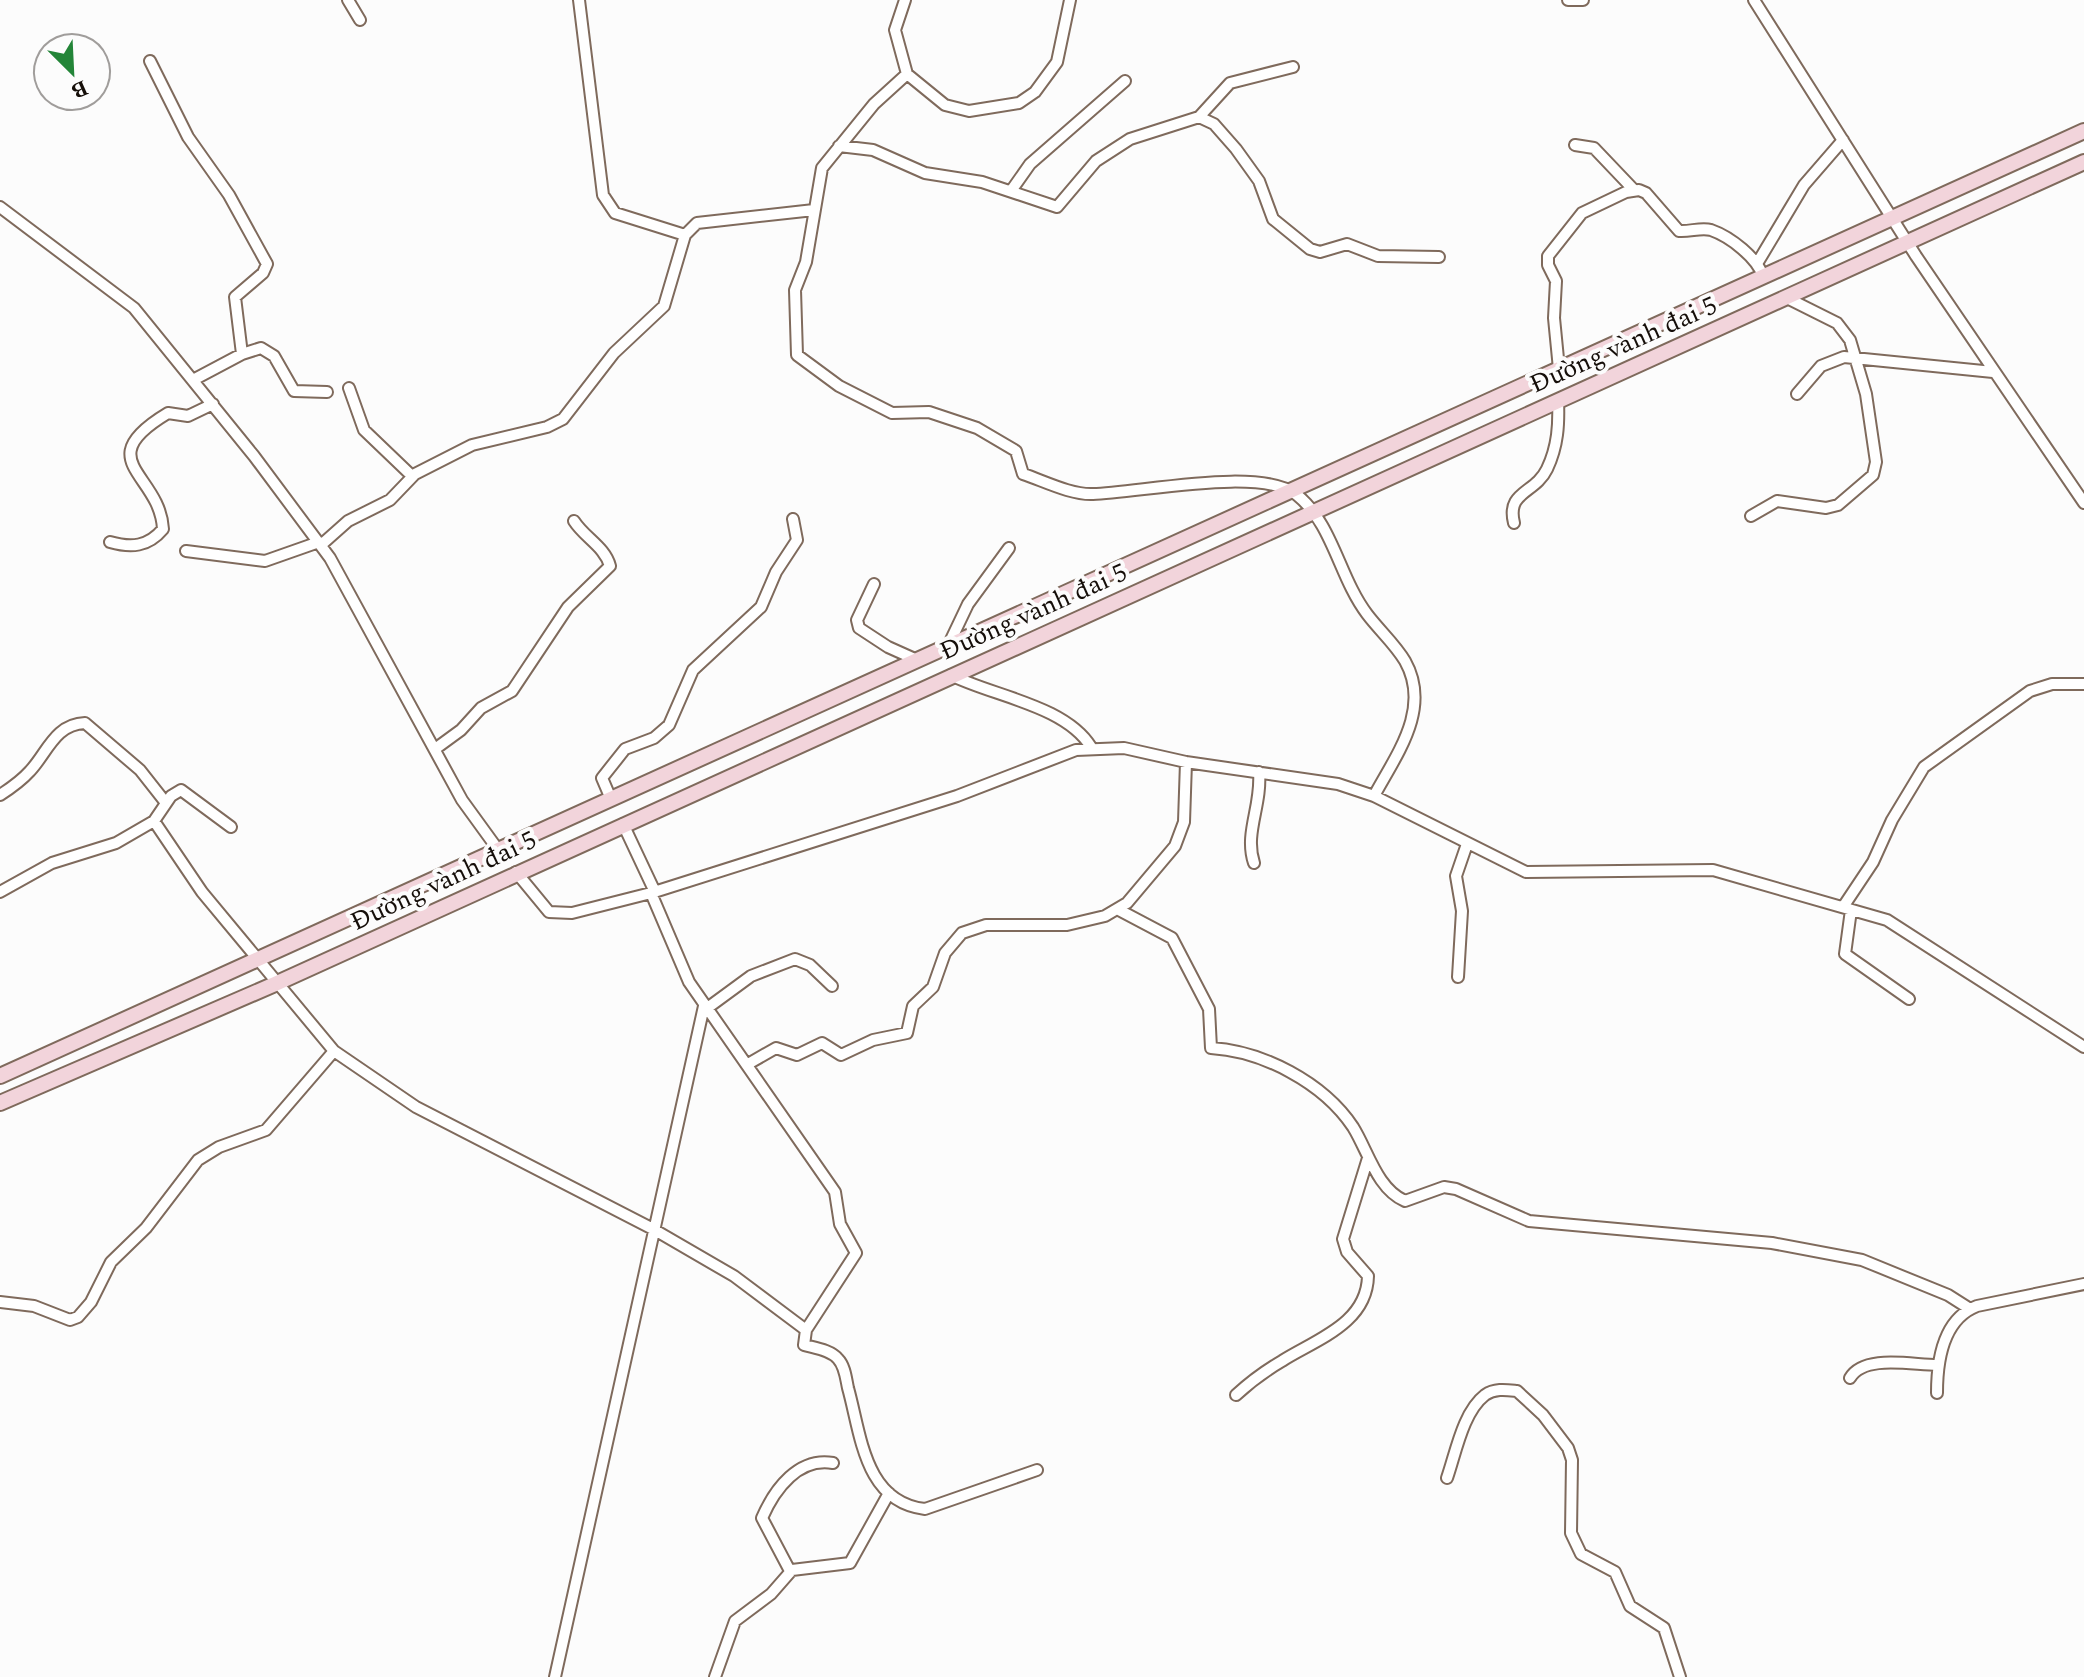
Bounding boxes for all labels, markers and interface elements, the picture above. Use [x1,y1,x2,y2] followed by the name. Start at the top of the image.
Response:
[32,32,112,112] north arrow
[66,71,93,107] text: B
[1523,286,1724,404] street label: Đường vành đai 5
[933,553,1134,671] street label: Đường vành đai 5
[344,820,543,942] street label: Đường vành đai 5

